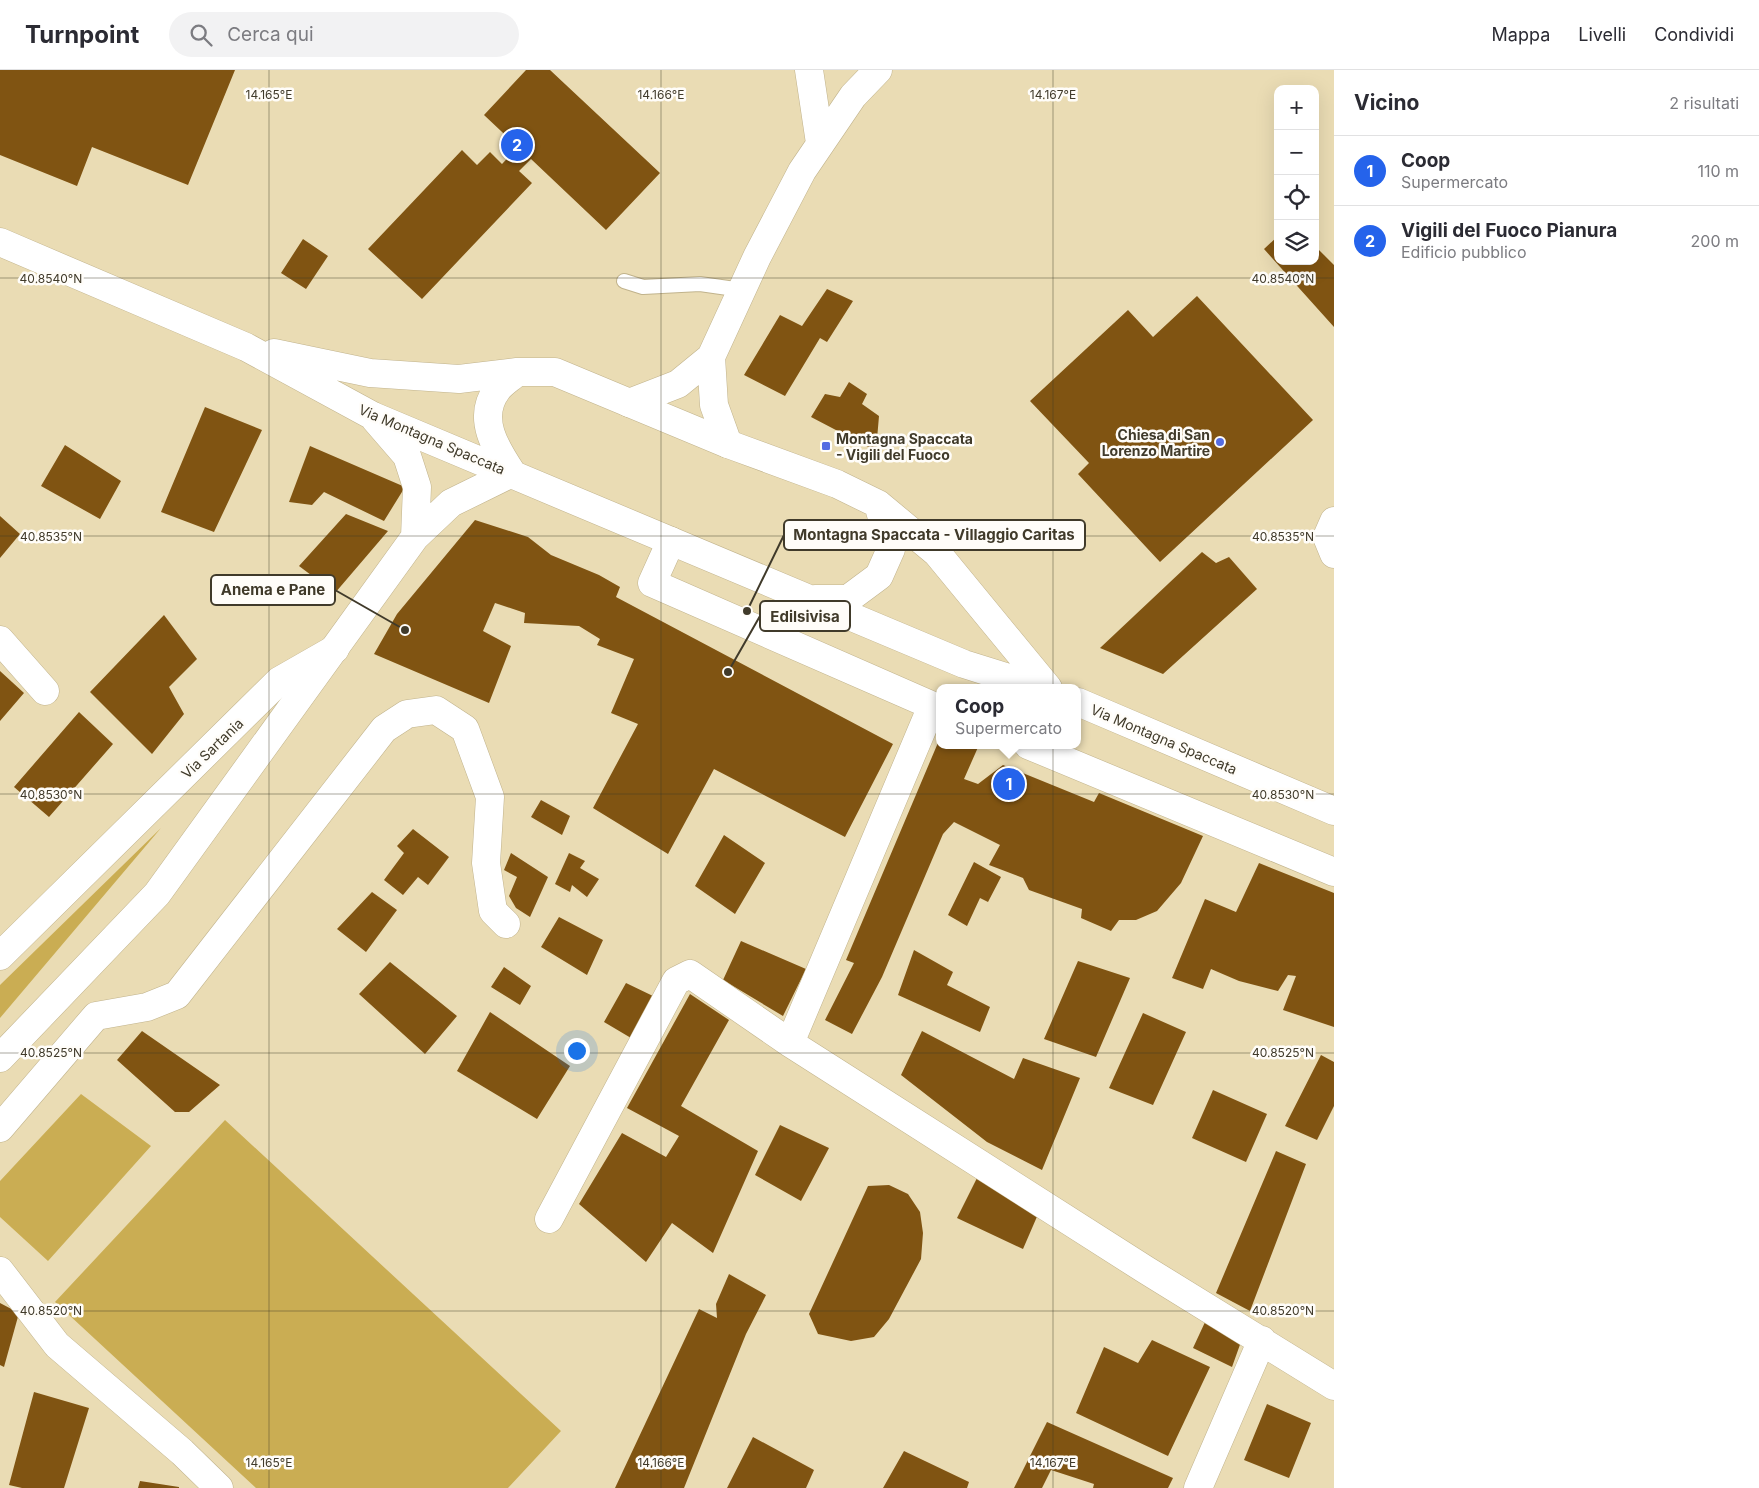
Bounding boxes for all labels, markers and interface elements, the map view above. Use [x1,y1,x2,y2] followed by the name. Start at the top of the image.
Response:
[169,12,519,57] search box
[25,20,139,49] text: Turnpoint
[187,21,215,49] icon: search
[227,23,314,46] text: Cerca qui
[1492,24,1550,45] text: Mappa
[1578,24,1626,45] text: Livelli
[1654,24,1734,45] text: Condividi
[1274,85,1319,265] map controls
[1274,85,1319,130] button: +
[246,87,292,102] text: 14.165°E
[637,87,685,102] text: 14.166°E
[1030,87,1076,102] text: 14.167°E
[1354,90,1419,115] text: Vicino
[1669,93,1739,113] text: 2 risultati
[501,126,533,164] pin: 2
[1274,130,1319,175] button: −
[1401,149,1450,172] text: Coop
[1367,161,1373,181] text: 1
[1697,161,1739,181] text: 110 m
[1401,172,1508,192] text: Supermercato
[1274,175,1319,220] button: locate
[1401,219,1617,242] text: Vigili del Fuoco Pianura
[1274,220,1319,265] button: layers
[1365,231,1375,251] text: 2
[1691,231,1739,251] text: 200 m
[1401,242,1527,262] text: Edificio pubblico
[20,271,82,286] text: 40.8540°N
[1252,271,1314,286] text: 40.8540°N
[356,400,508,478] street label: Via Montagna Spaccata
[1102,426,1210,459] place label: Chiesa di San Lorenzo Martire
[836,430,973,463] place label: Montagna Spaccata - Vigili del Fuoco
[1214,436,1226,448] marker: Chiesa di San Lorenzo Martire
[820,440,832,452] marker: Montagna Spaccata - Vigili del Fuoco
[784,520,1085,550] callout: Montagna Spaccata - Villaggio Caritas
[793,525,1075,544] text: Montagna Spaccata - Villaggio Caritas
[20,529,82,544] text: 40.8535°N
[1252,529,1314,544] text: 40.8535°N
[211,575,335,605] callout: Anema e Pane
[221,580,325,599] text: Anema e Pane
[760,601,850,631] callout: Edilsivisa
[770,607,840,626] text: Edilsivisa
[936,684,1081,749] popup
[955,695,1004,718] text: Coop
[1088,700,1240,778] street label: Via Montagna Spaccata
[178,714,246,782] street label: Via Sartania
[955,718,1062,738] text: Supermercato
[993,765,1025,803] pin: 1
[20,787,82,802] text: 40.8530°N
[1252,787,1314,802] text: 40.8530°N
[564,1038,590,1064] your location
[20,1045,82,1060] text: 40.8525°N
[1252,1045,1314,1060] text: 40.8525°N
[20,1303,82,1318] text: 40.8520°N
[1252,1303,1314,1318] text: 40.8520°N
[246,1455,292,1470] text: 14.165°E
[637,1455,685,1470] text: 14.166°E
[1030,1455,1076,1470] text: 14.167°E

